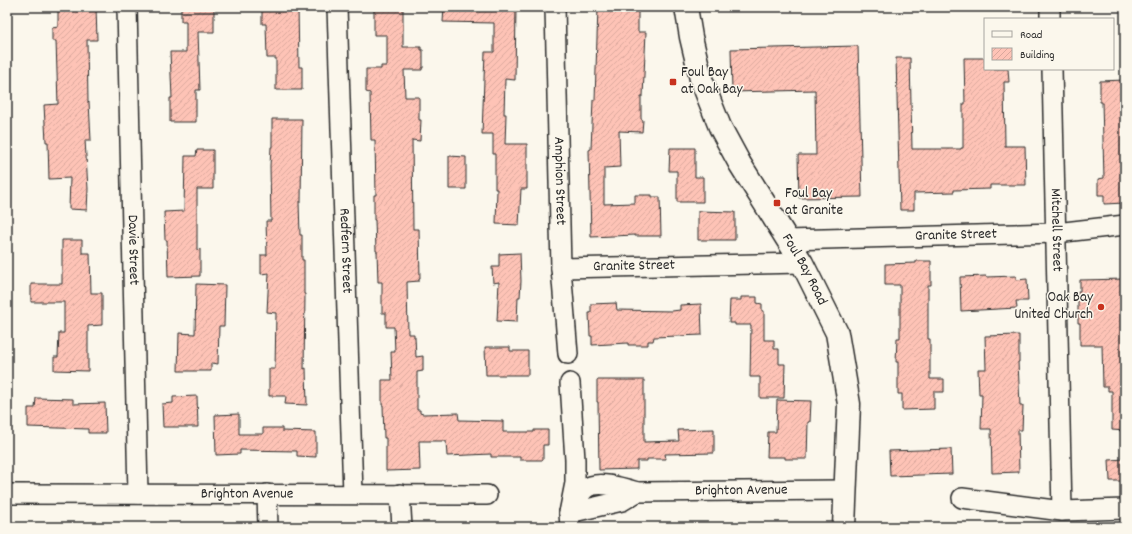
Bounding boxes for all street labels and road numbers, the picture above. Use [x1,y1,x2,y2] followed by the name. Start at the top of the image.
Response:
[547,136,571,226] street label: Amphion Street
[1044,188,1068,273] street label: Mitchell Street
[333,208,357,294] street label: Redfern Street
[121,215,144,286] street label: Davie Street
[915,224,998,248] street label: Granite Street
[775,230,833,309] street label: Foul Bay Road
[593,255,676,278] street label: Granite Street
[695,480,788,502] street label: Brighton Avenue
[201,483,294,506] street label: Brighton Avenue

